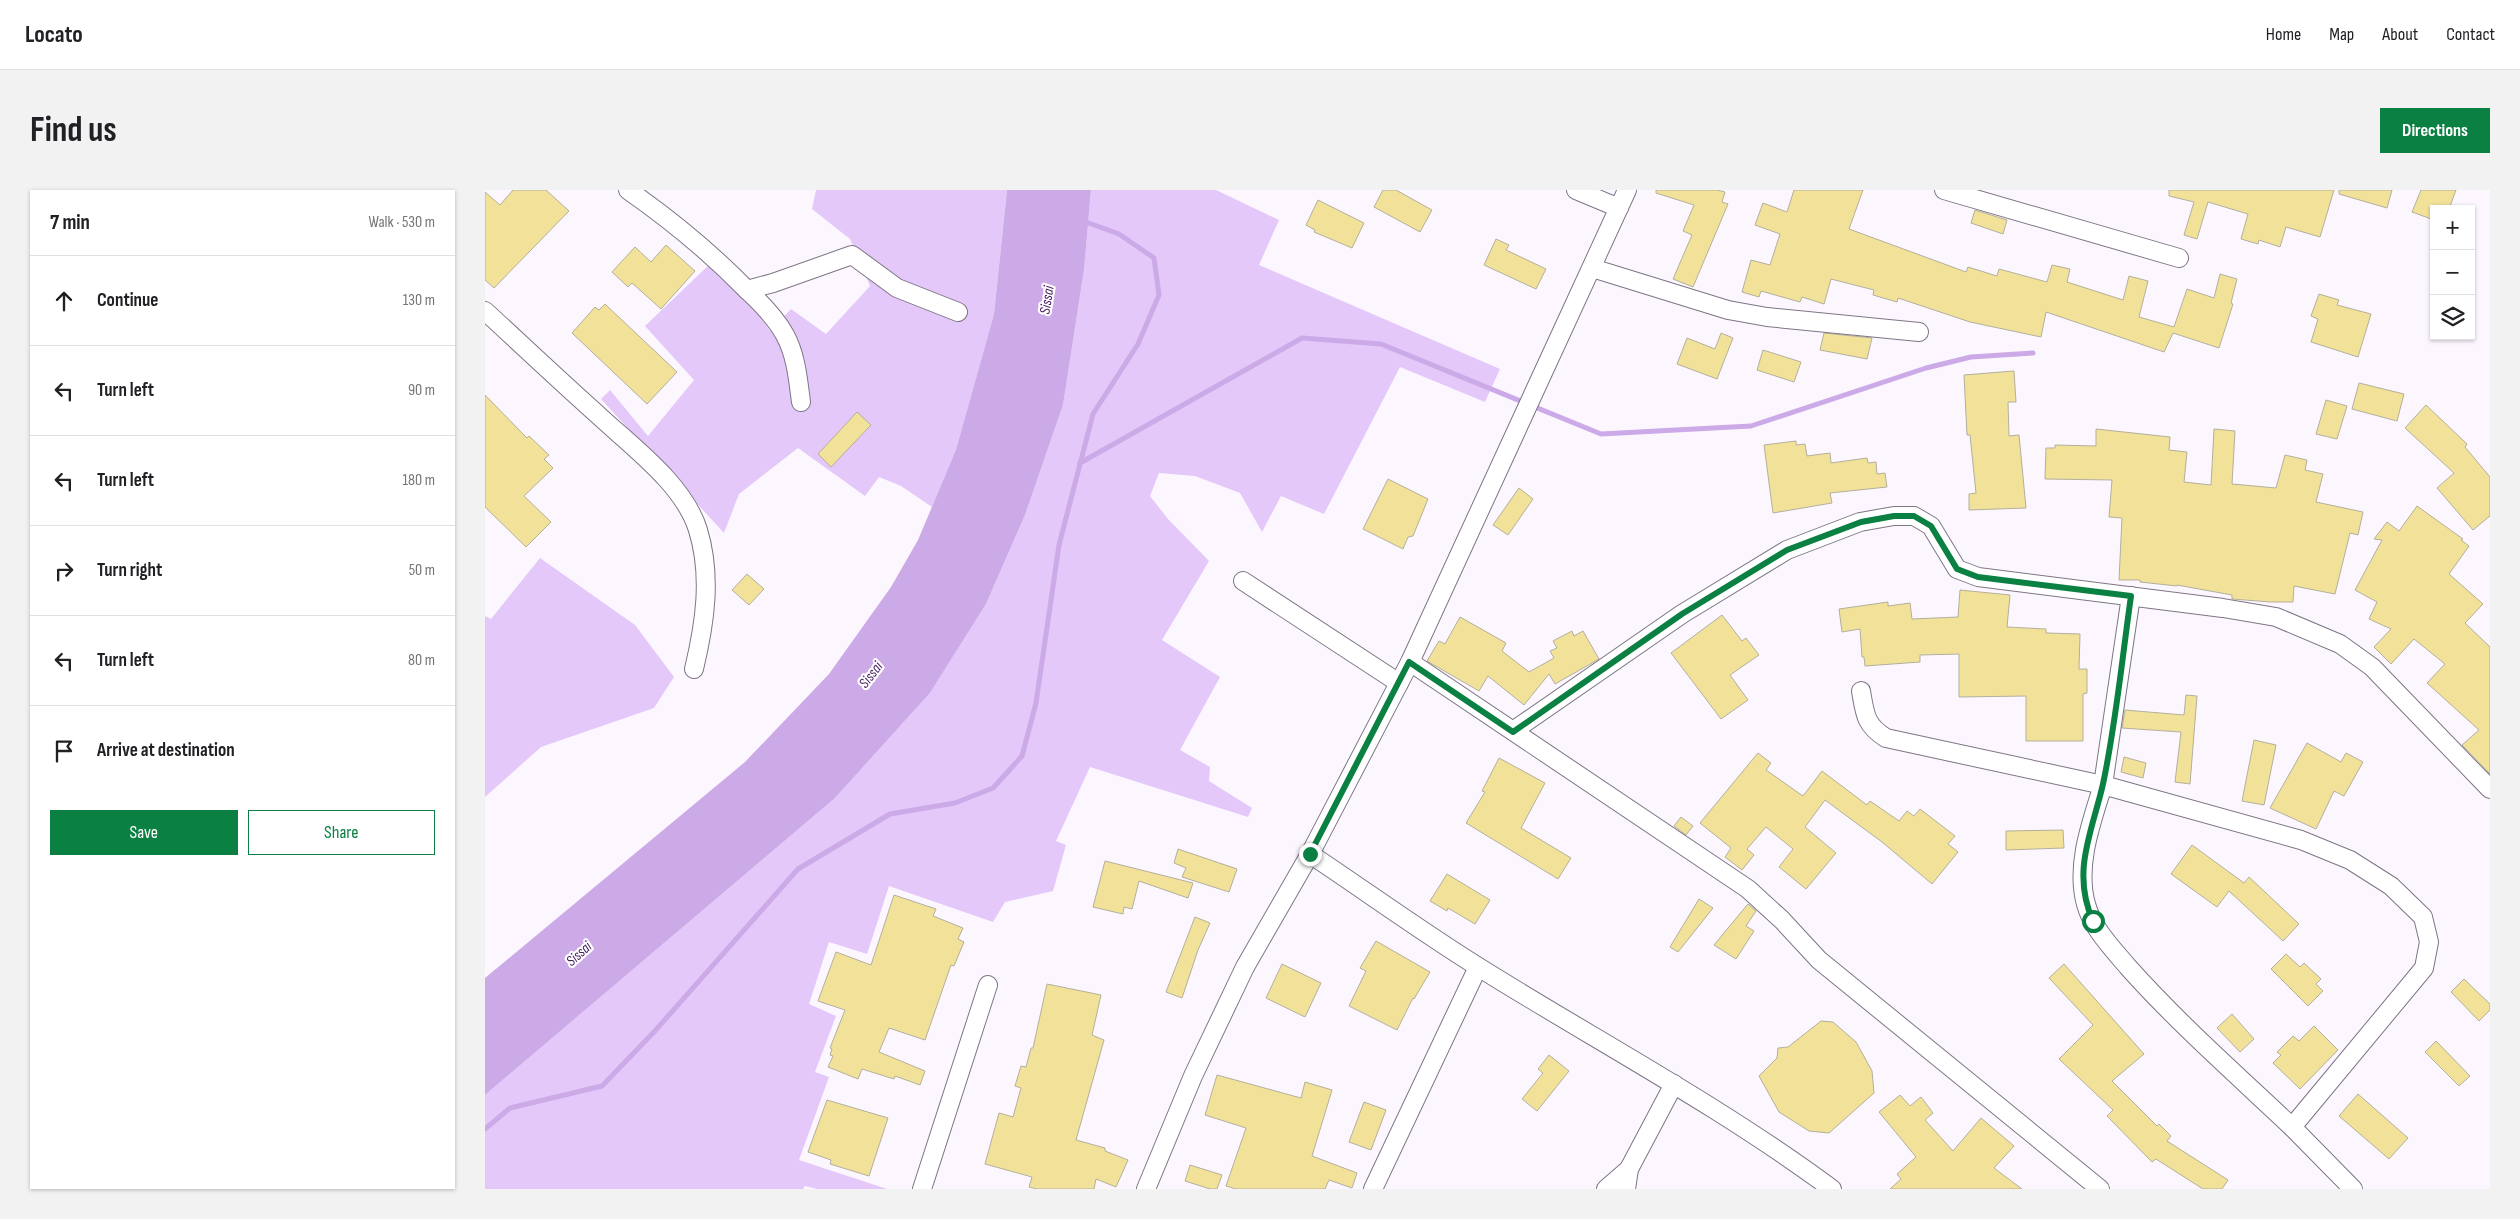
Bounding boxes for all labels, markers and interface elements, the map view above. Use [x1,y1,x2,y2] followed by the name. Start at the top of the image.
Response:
[25,20,83,49] text: Locato
[2266,24,2301,45] text: Home
[2329,24,2354,45] text: Map
[2382,24,2418,45] text: About
[2446,24,2495,45] text: Contact
[2380,108,2490,153] button: Directions
[30,109,117,152] text: Find us
[2430,205,2475,340] map controls
[2430,205,2475,250] button: +
[50,210,90,235] text: 7 min
[368,213,435,232] text: Walk · 530 m
[2430,250,2475,295] button: −
[1035,283,1059,315] water label: Sissai
[50,287,78,315] icon: ahead
[97,289,158,312] text: Continue
[403,291,435,310] text: 130 m
[2430,295,2475,340] button: layers
[50,377,78,405] icon: left
[97,379,154,402] text: Turn left
[408,381,435,400] text: 90 m
[50,467,78,495] icon: left
[97,469,154,492] text: Turn left
[402,471,435,490] text: 180 m
[50,557,78,585] icon: right
[97,559,162,582] text: Turn right
[409,561,435,580] text: 50 m
[50,647,78,675] icon: left
[97,649,154,672] text: Turn left
[408,651,435,670] text: 80 m
[855,657,888,692] water label: Sissai
[50,737,78,765] icon: arrive
[97,739,235,762] text: Arrive at destination
[50,810,238,855] button: Save
[248,810,435,855] button: Share
[1299,843,1322,866] route end
[2082,910,2105,933] route start
[562,937,597,971] water label: Sissai

